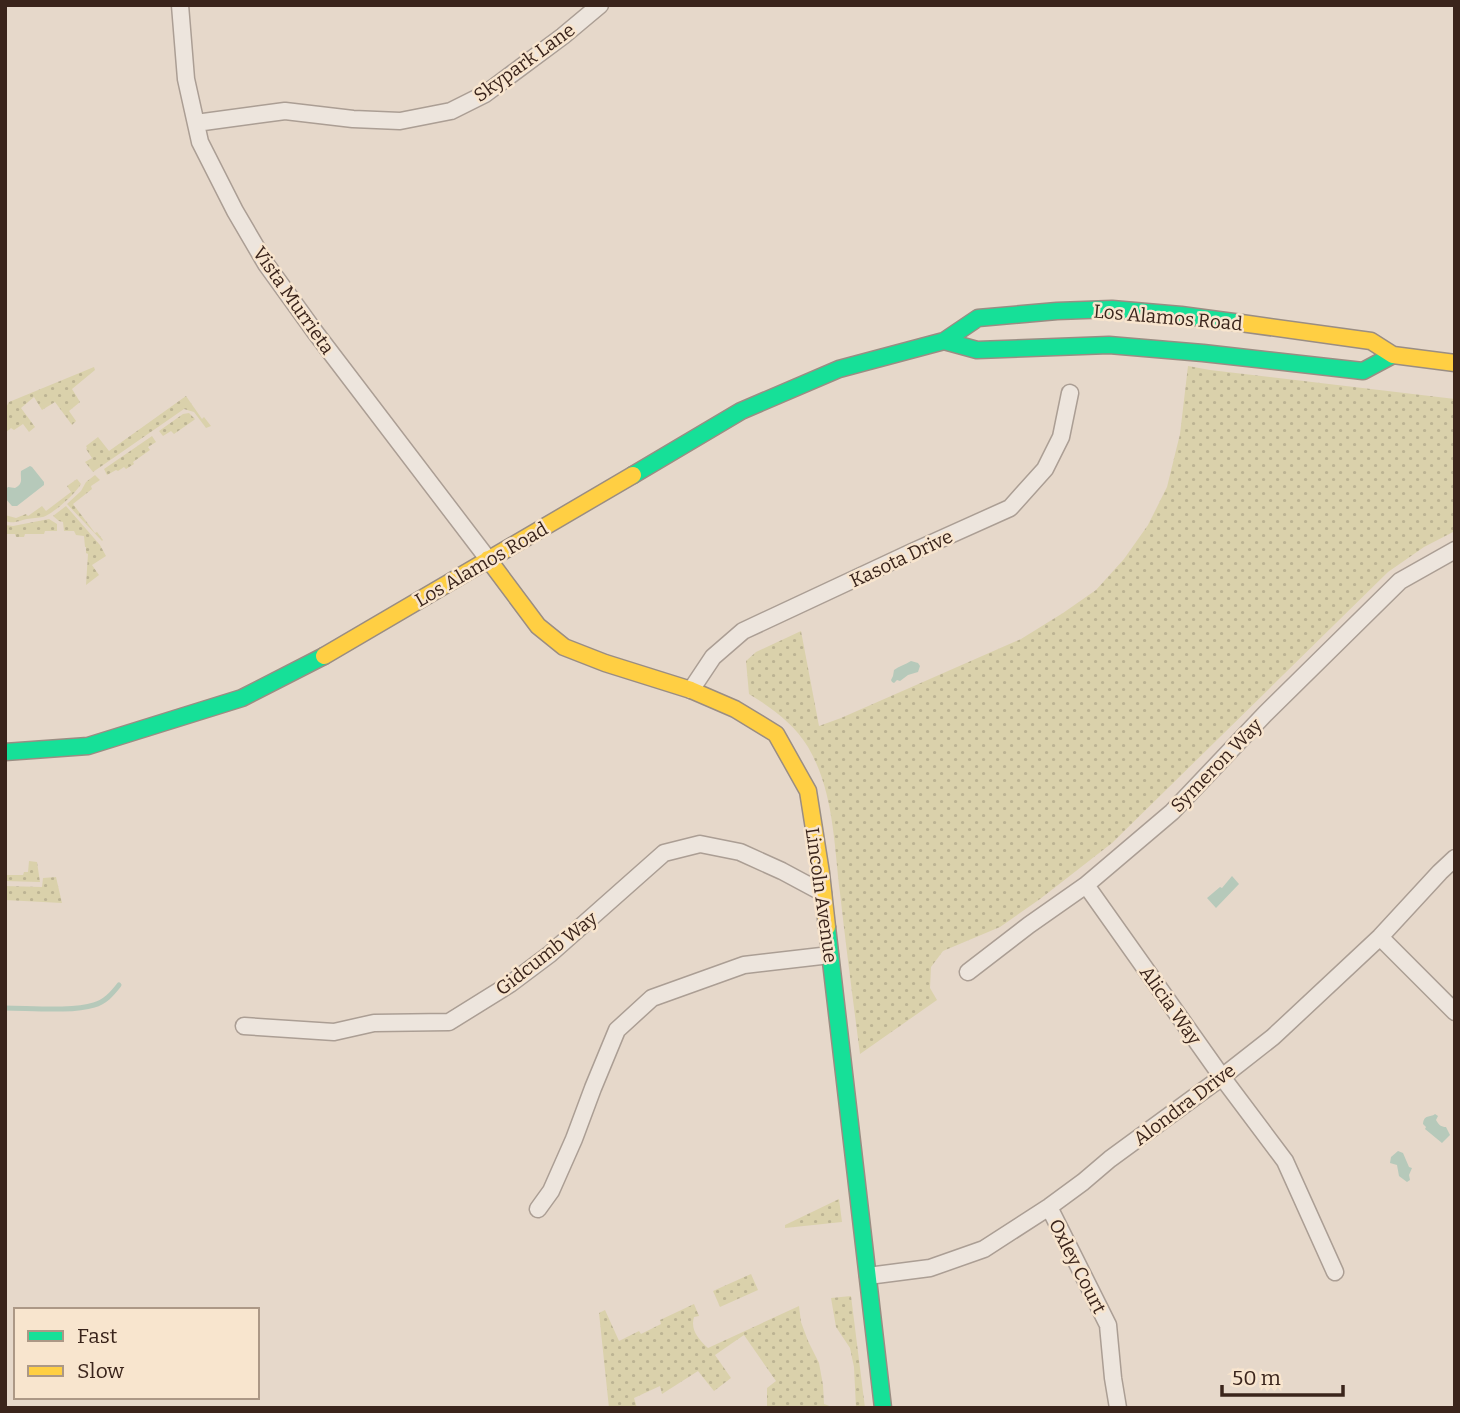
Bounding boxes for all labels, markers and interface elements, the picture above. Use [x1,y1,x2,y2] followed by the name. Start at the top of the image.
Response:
[469,18,579,107] street label: Skypark Lane
[248,242,340,359] street label: Vista Murrieta
[1092,300,1243,335] street label: Los Alamos Road
[411,517,552,612] street label: Los Alamos Road
[846,525,956,592] street label: Kasota Drive
[1166,713,1268,817] street label: Symeron Way
[801,826,842,964] street label: Lincoln Avenue
[491,906,603,1000] street label: Gidcumb Way
[1135,961,1207,1050] street label: Alicia Way
[1129,1059,1240,1150] street label: Alondra Drive
[1044,1215,1111,1317] street label: Oxley Court
[14,1308,259,1399] legend
[77,1323,118,1349] text: Fast
[1222,1354,1343,1398] scale bar
[77,1358,124,1384] text: Slow
[1232,1365,1281,1391] text: 50 m

